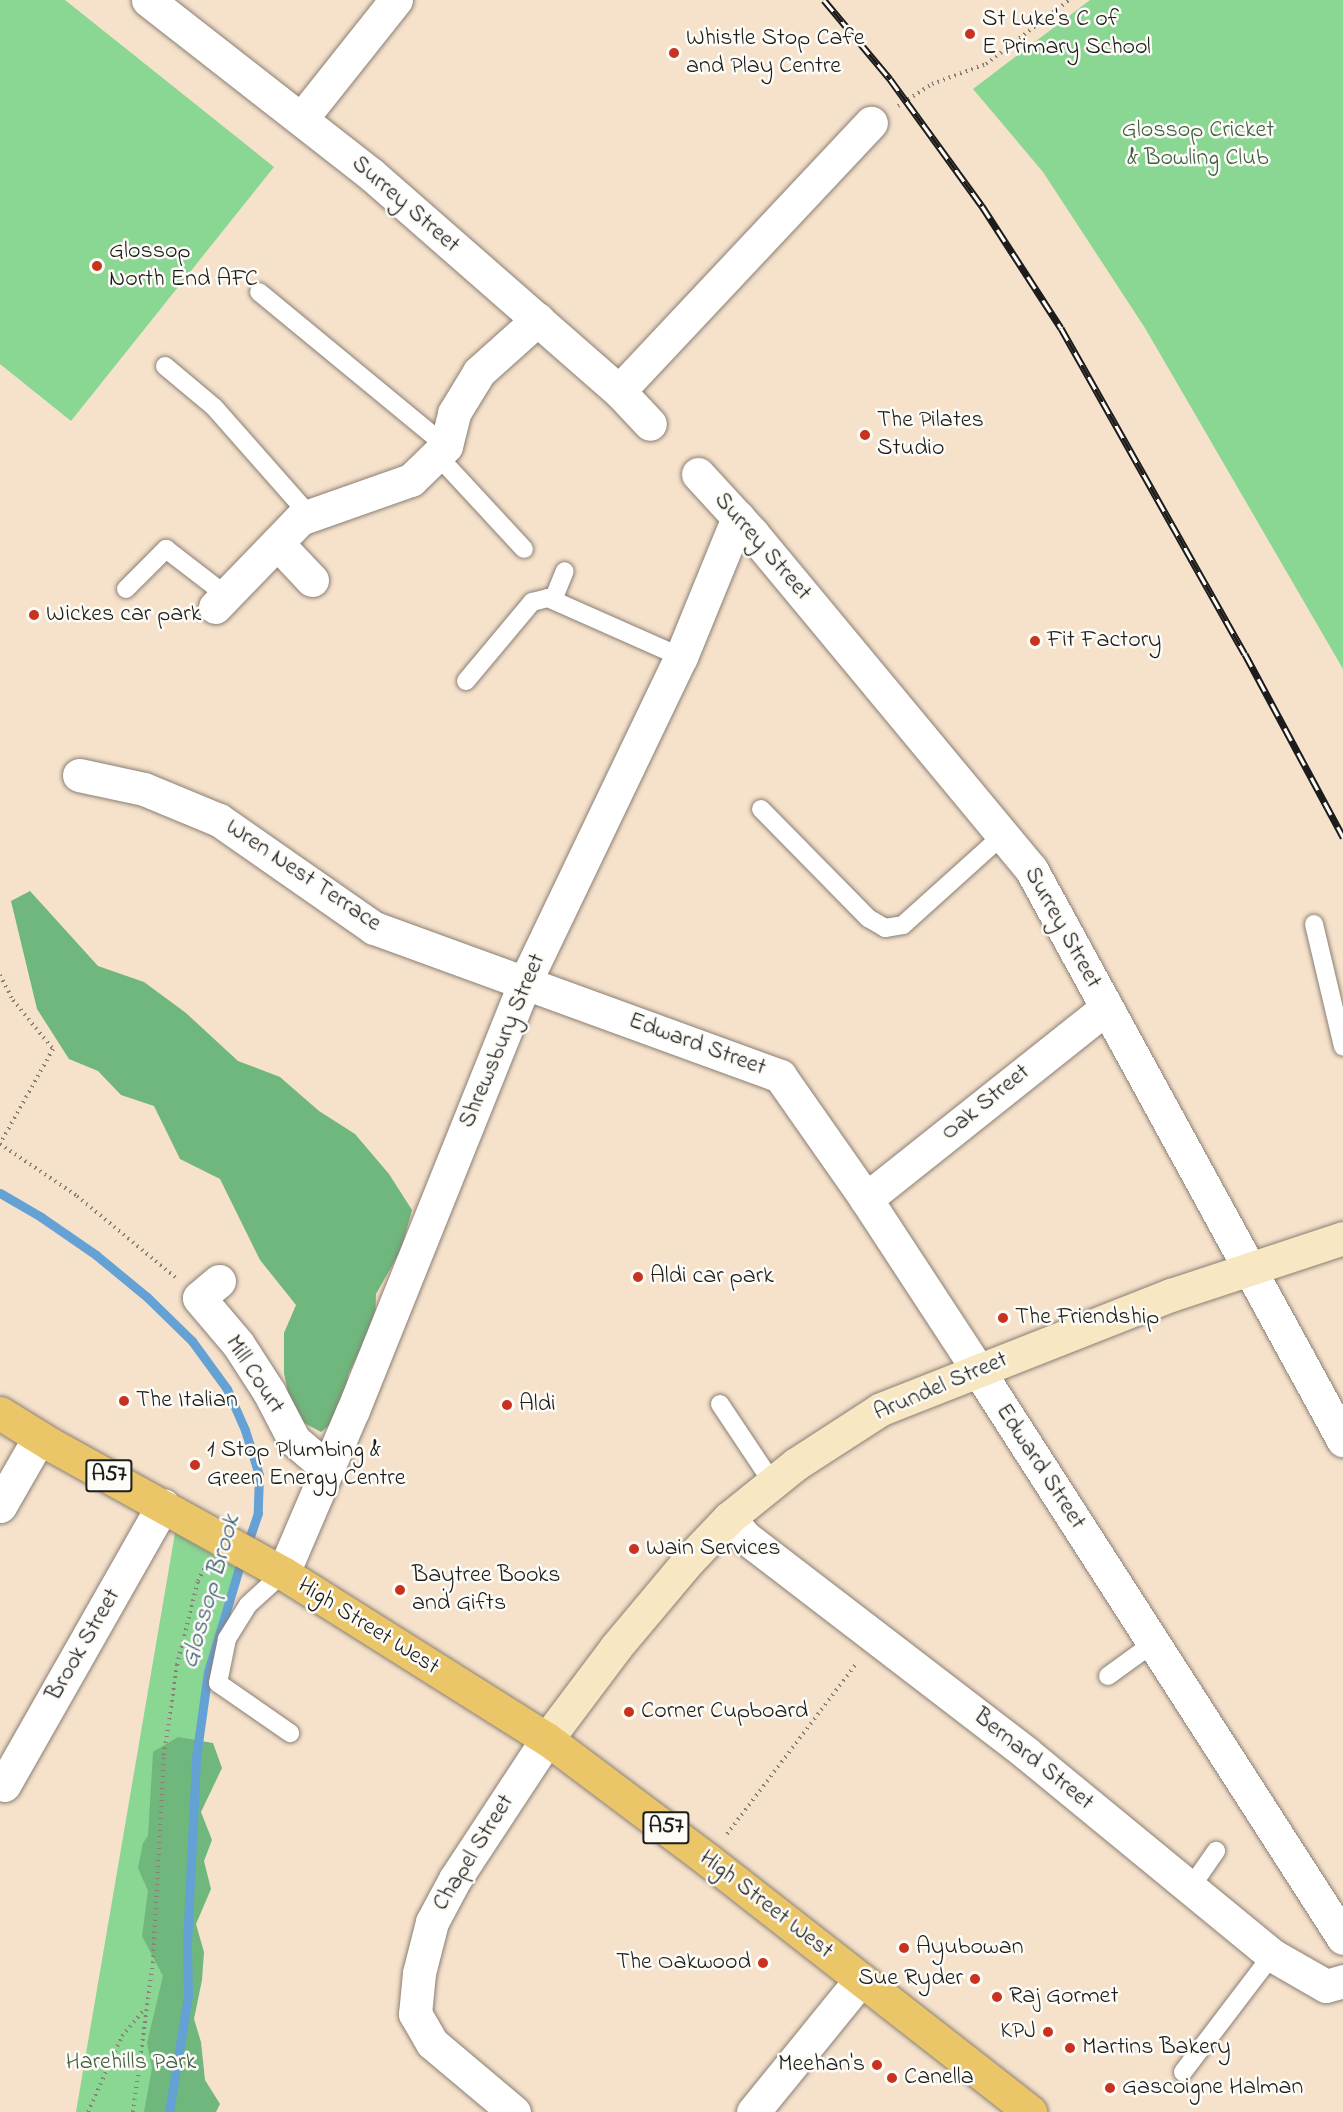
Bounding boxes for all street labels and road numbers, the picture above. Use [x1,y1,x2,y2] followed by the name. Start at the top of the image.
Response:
[345,150,465,260] street label: Surrey Street
[707,487,817,607] street label: Surrey Street
[220,813,386,939] street label: Wren Nest Terrace
[1017,862,1107,994] street label: Surrey Street
[453,950,553,1132] street label: Shrewsbury Street
[624,1007,770,1083] street label: Edward Street
[936,1059,1036,1147] street label: Oak Street
[218,1330,290,1420] street label: Mill Court
[870,1346,1012,1428] street label: Arundel Street
[989,1399,1091,1535] street label: Edward Street
[85,1457,133,1495] road number: A57
[292,1572,444,1682] street label: High Street West
[40,1584,128,1706] street label: Brook Street
[967,1703,1099,1817] street label: Bernard Street
[427,1789,521,1917] street label: Chapel Street
[642,1809,690,1847] road number: A57
[693,1844,839,1966] street label: High Street West

